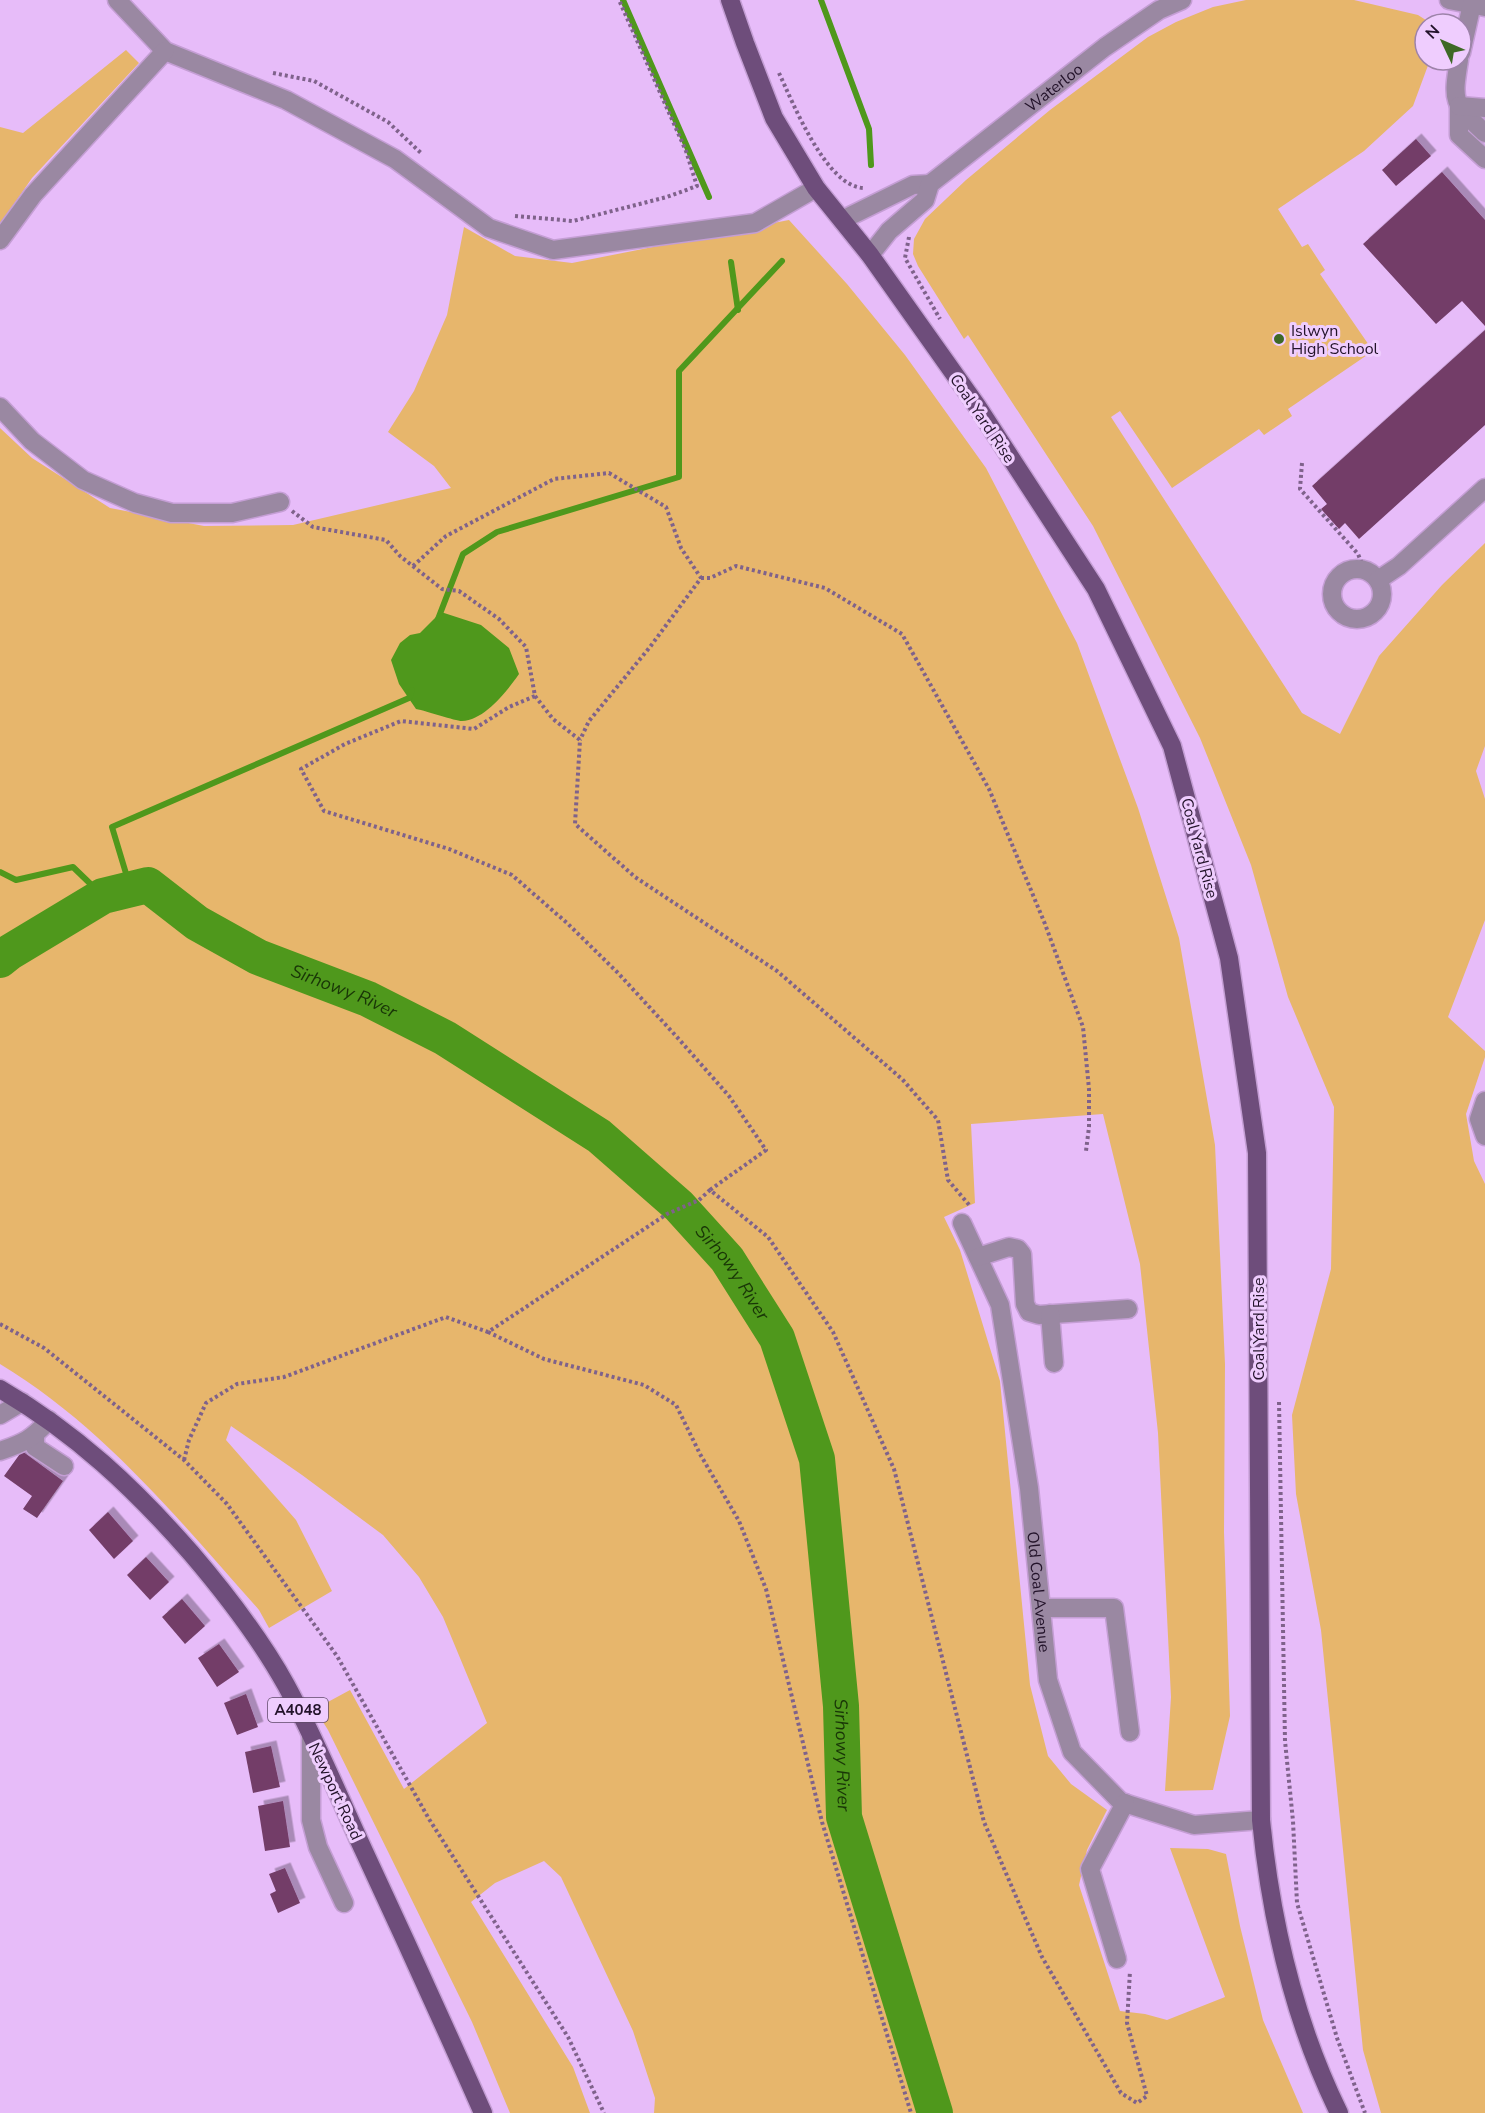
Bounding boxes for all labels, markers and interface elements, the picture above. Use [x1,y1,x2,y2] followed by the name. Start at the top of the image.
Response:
[1413,12,1473,72] north arrow
[1421,20,1445,44] text: N
[1021,58,1088,117] street label: Waterloo
[1291,320,1379,360] place label: Islwyn High School
[1272,332,1286,346] marker: Islwyn High School
[944,370,1020,467] street label: Coal Yard Rise
[1175,796,1223,901] street label: Coal Yard Rise
[287,959,402,1024] water label: Sirhowy River
[690,1220,775,1325] water label: Sirhowy River
[1248,1278,1270,1380] street label: Coal Yard Rise
[1021,1530,1055,1653] street label: Old Coal Avenue
[268,1698,328,1722] road number: A4048
[828,1698,856,1812] water label: Sirhowy River
[303,1739,367,1844] street label: Newport Road

